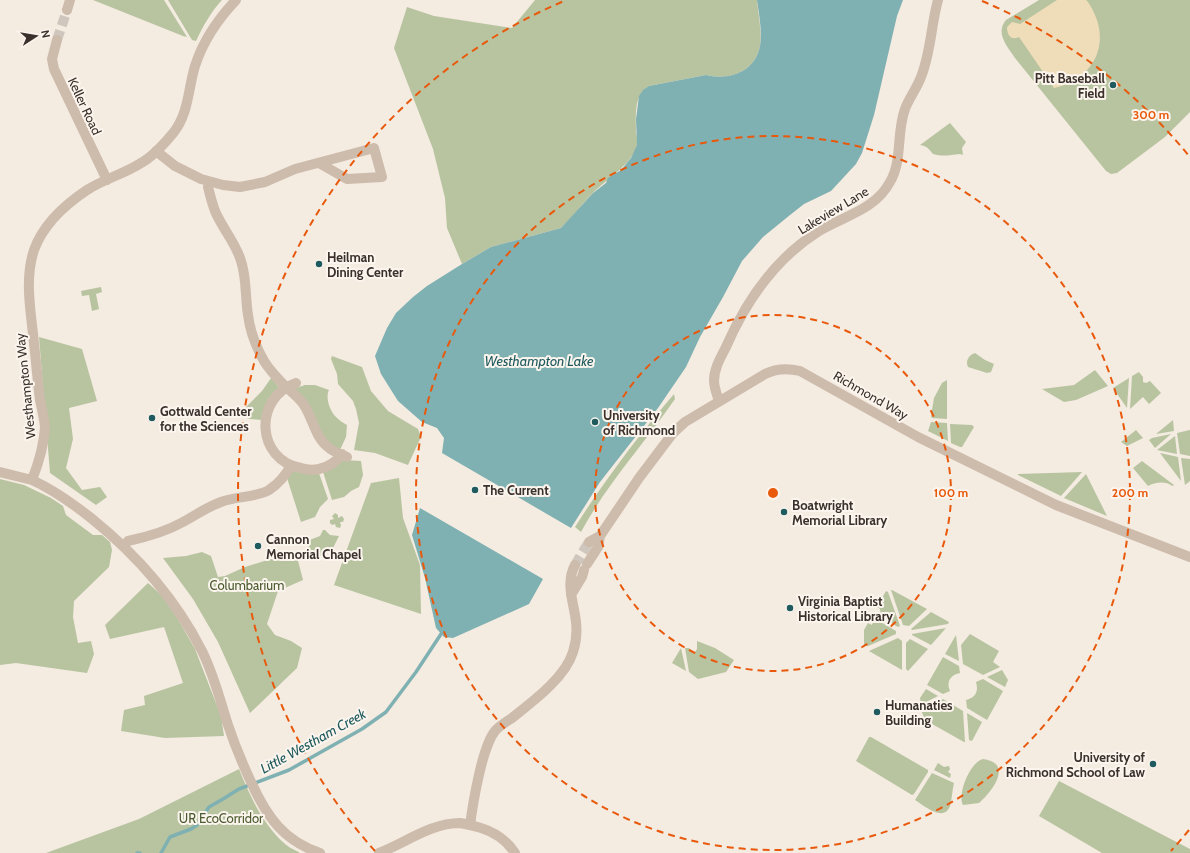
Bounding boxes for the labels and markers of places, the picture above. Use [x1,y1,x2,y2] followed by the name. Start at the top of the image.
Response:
[1035,70,1106,101] place label: Pitt Baseball Field
[1108,80,1118,90] marker: Pitt Baseball Field
[327,249,404,280] place label: Heilman Dining Center
[314,259,324,269] marker: Heilman Dining Center
[160,403,252,434] place label: Gottwald Center for the Sciences
[603,407,675,438] place label: University of Richmond
[147,413,157,423] marker: Gottwald Center for the Sciences
[590,417,600,427] marker: University of Richmond
[483,482,549,498] place label: The Current
[470,485,480,495] marker: The Current
[766,486,780,500] centre of rings
[792,497,887,528] place label: Boatwright Memorial Library
[779,507,789,517] marker: Boatwright Memorial Library
[266,531,362,562] place label: Cannon Memorial Chapel
[253,541,263,551] marker: Cannon Memorial Chapel
[798,593,893,624] place label: Virginia Baptist Historical Library
[785,603,795,613] marker: Virginia Baptist Historical Library
[885,697,953,728] place label: Humanaties Building
[872,707,882,717] marker: Humanaties Building
[1006,749,1146,780] place label: University of Richmond School of Law
[1148,759,1158,769] marker: University of Richmond School of Law

